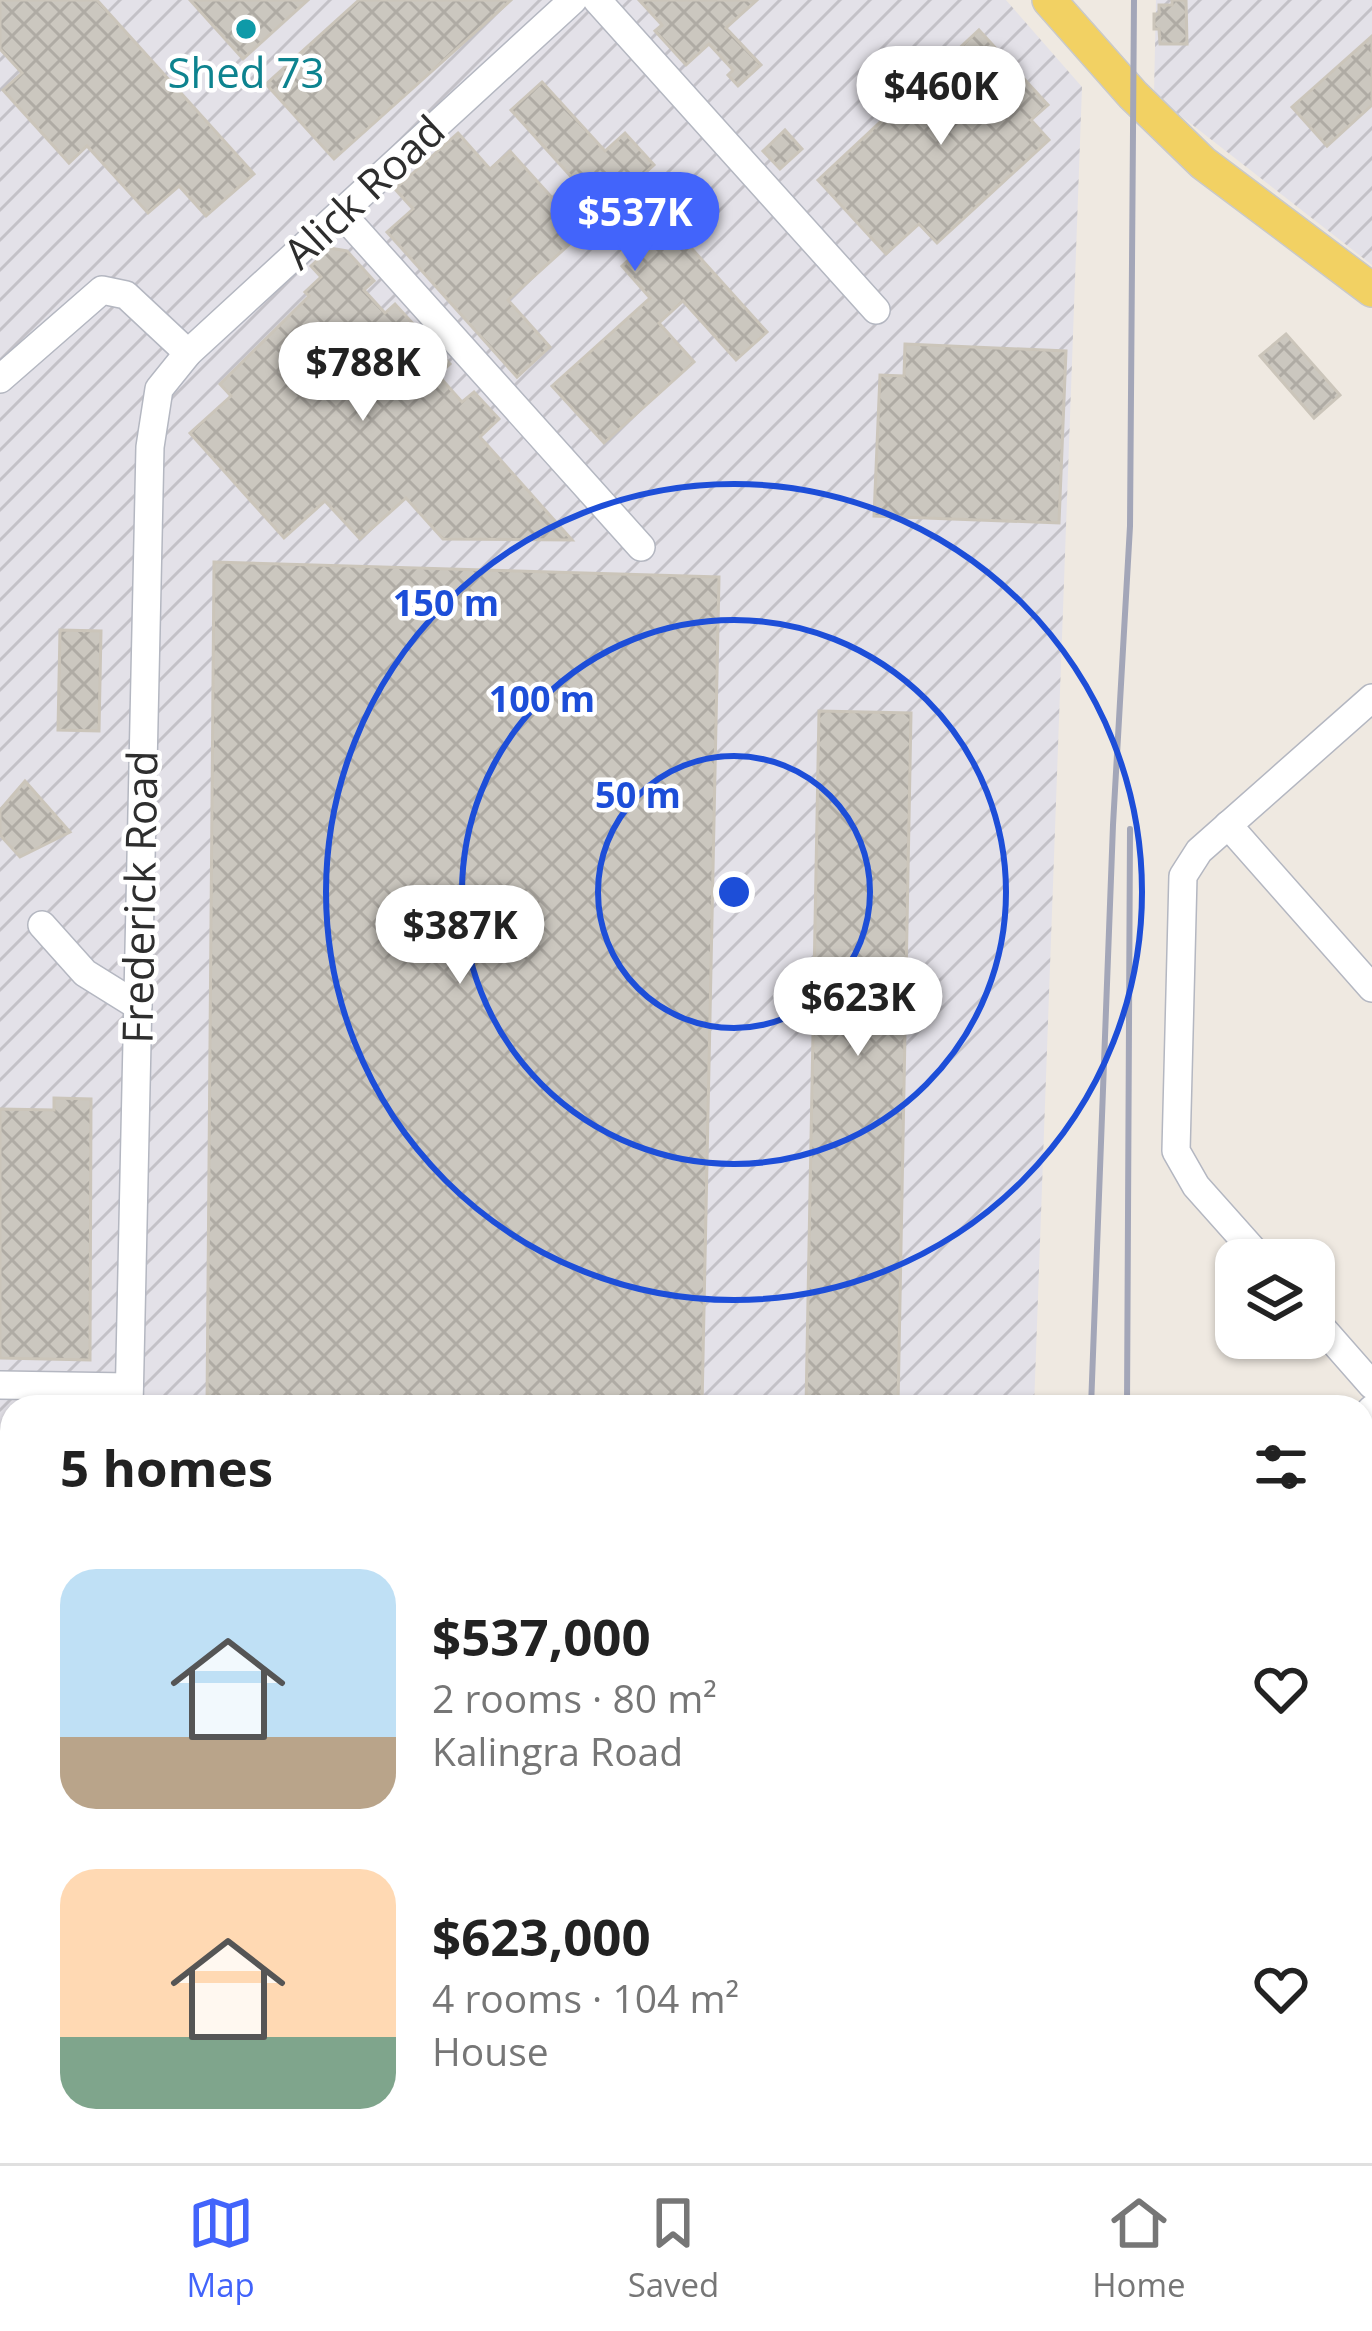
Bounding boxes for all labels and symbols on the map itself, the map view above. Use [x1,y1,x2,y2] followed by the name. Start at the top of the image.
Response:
[233,16,259,42] marker: Shed 73
[167,43,325,100] place label: Shed 73
[857,46,1025,148] pin: $460K
[270,101,456,280] street label: Alick Road
[551,172,719,274] pin: $537K
[279,322,447,424] pin: $788K
[393,578,499,627] text: 150 m
[489,674,595,723] text: 100 m
[107,750,170,1044] street label: Frederick Road
[595,770,681,819] text: 50 m
[713,871,755,913] centre of rings
[376,885,544,987] pin: $387K
[774,957,942,1059] pin: $623K

